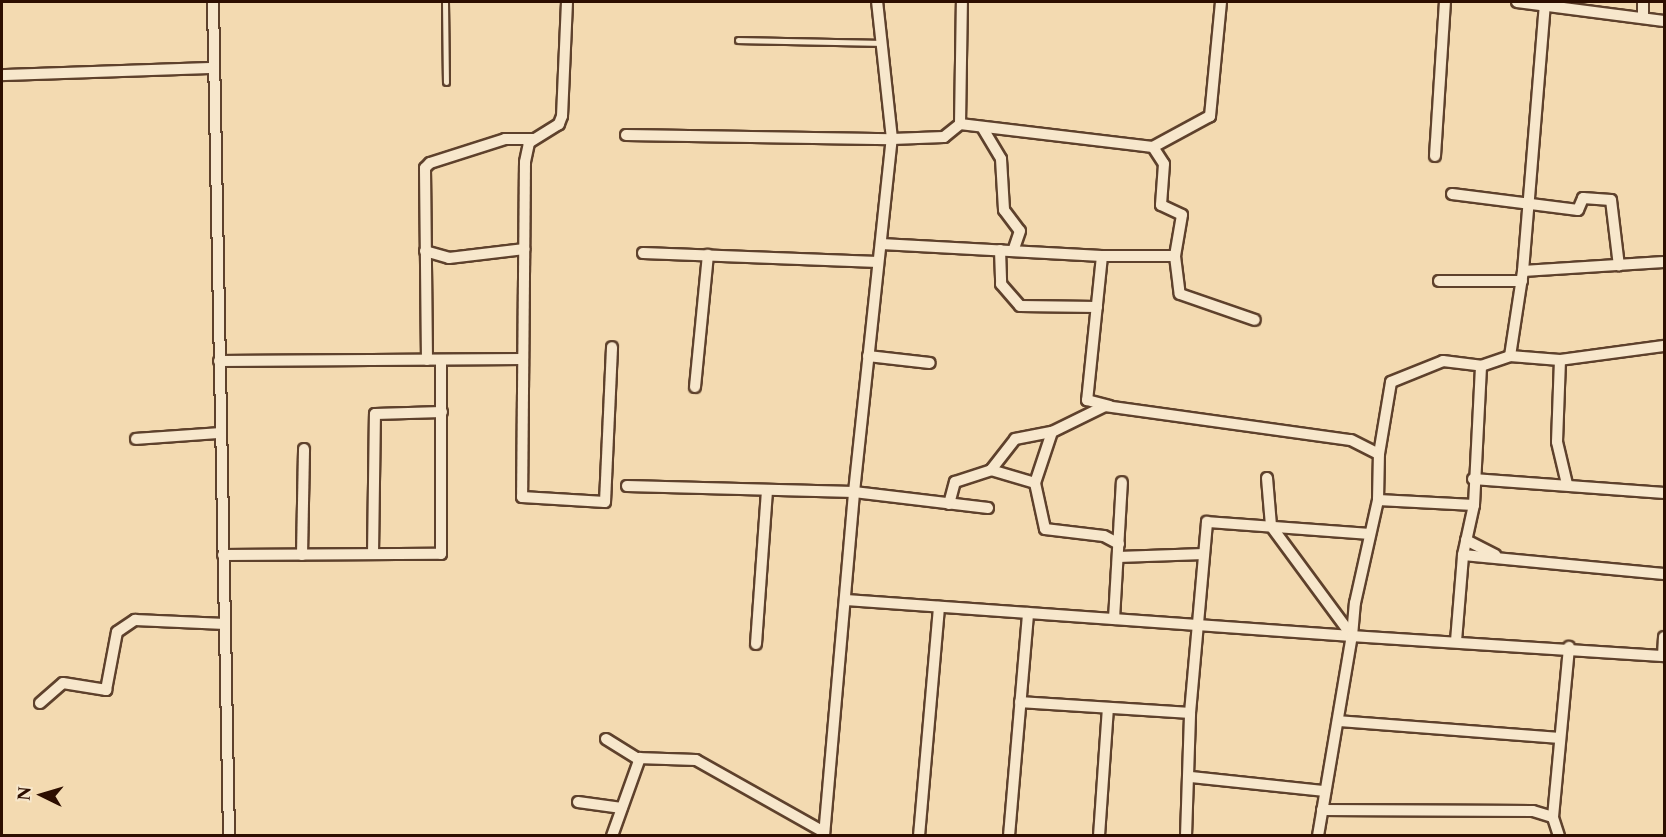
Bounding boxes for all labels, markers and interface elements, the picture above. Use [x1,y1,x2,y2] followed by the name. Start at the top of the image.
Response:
[12,765,72,825] north arrow
[14,786,35,801] text: N

